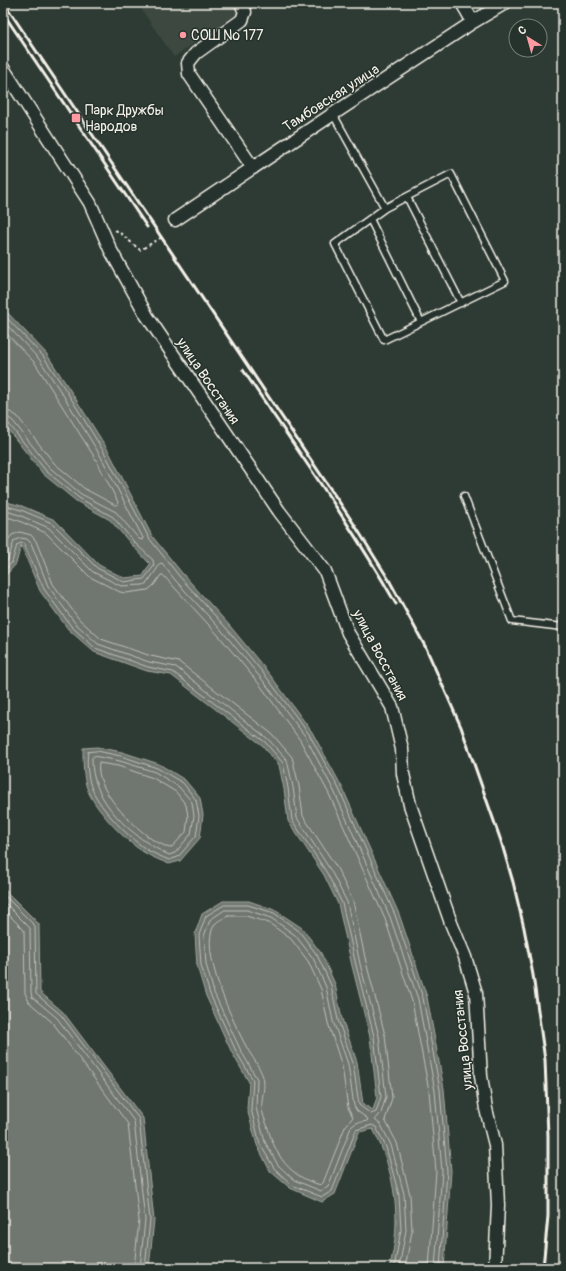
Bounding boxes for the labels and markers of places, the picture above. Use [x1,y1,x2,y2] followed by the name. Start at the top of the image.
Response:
[191,27,264,44] place label: СОШ № 177
[178,30,188,40] marker: СОШ № 177
[85,102,164,135] place label: Парк Дружбы Народов
[70,112,82,124] marker: Парк Дружбы Народов

